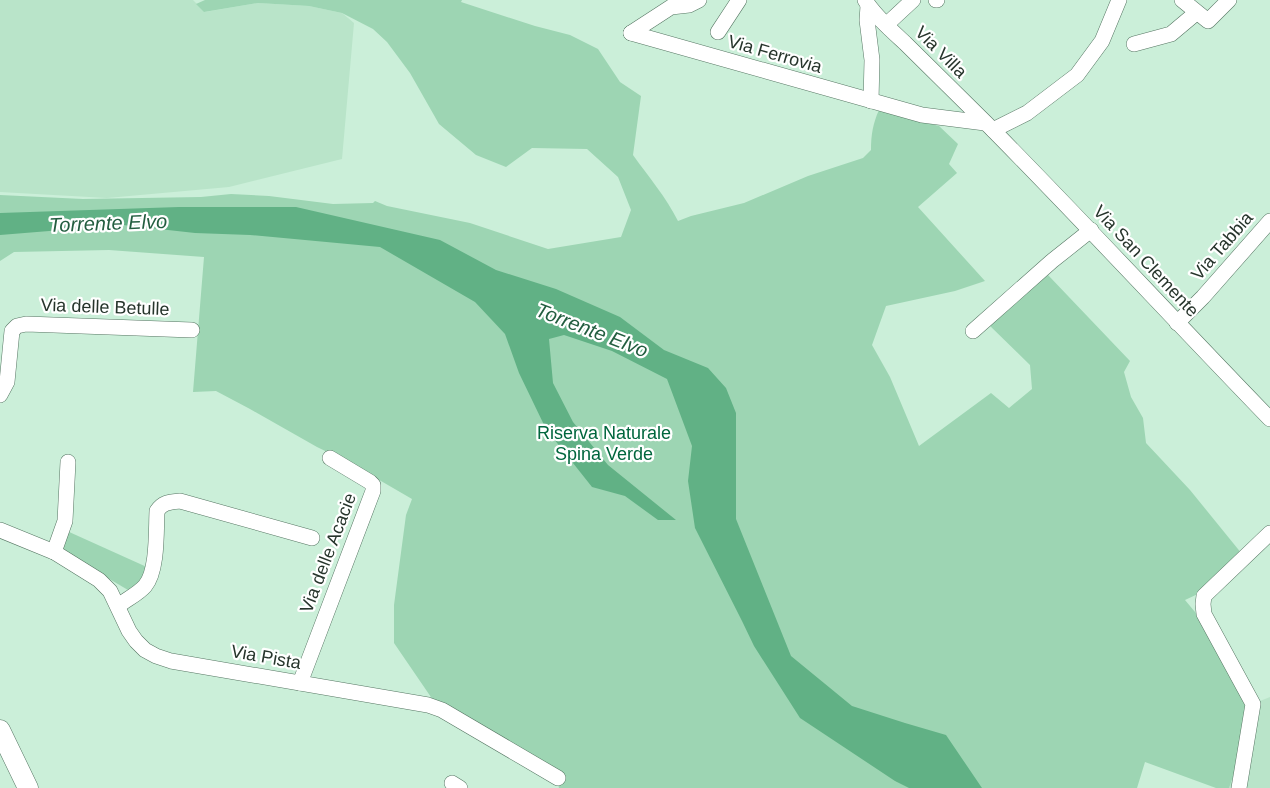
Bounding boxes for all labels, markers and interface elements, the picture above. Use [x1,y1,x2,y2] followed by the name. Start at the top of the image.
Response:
[911,22,972,83] street label: Via Villa
[726,31,825,77] street label: Via Ferrovia
[1089,201,1203,321] street label: Via San Clemente
[1187,207,1258,284] street label: Via Tabbia
[49,210,167,236] water label: Torrente Elvo
[40,295,170,319] street label: Via delle Betulle
[533,299,651,361] water label: Torrente Elvo
[537,423,671,464] park label: Riserva Naturale Spina Verde
[296,490,360,616] street label: Via delle Acacie
[229,641,304,673] street label: Via Pista

